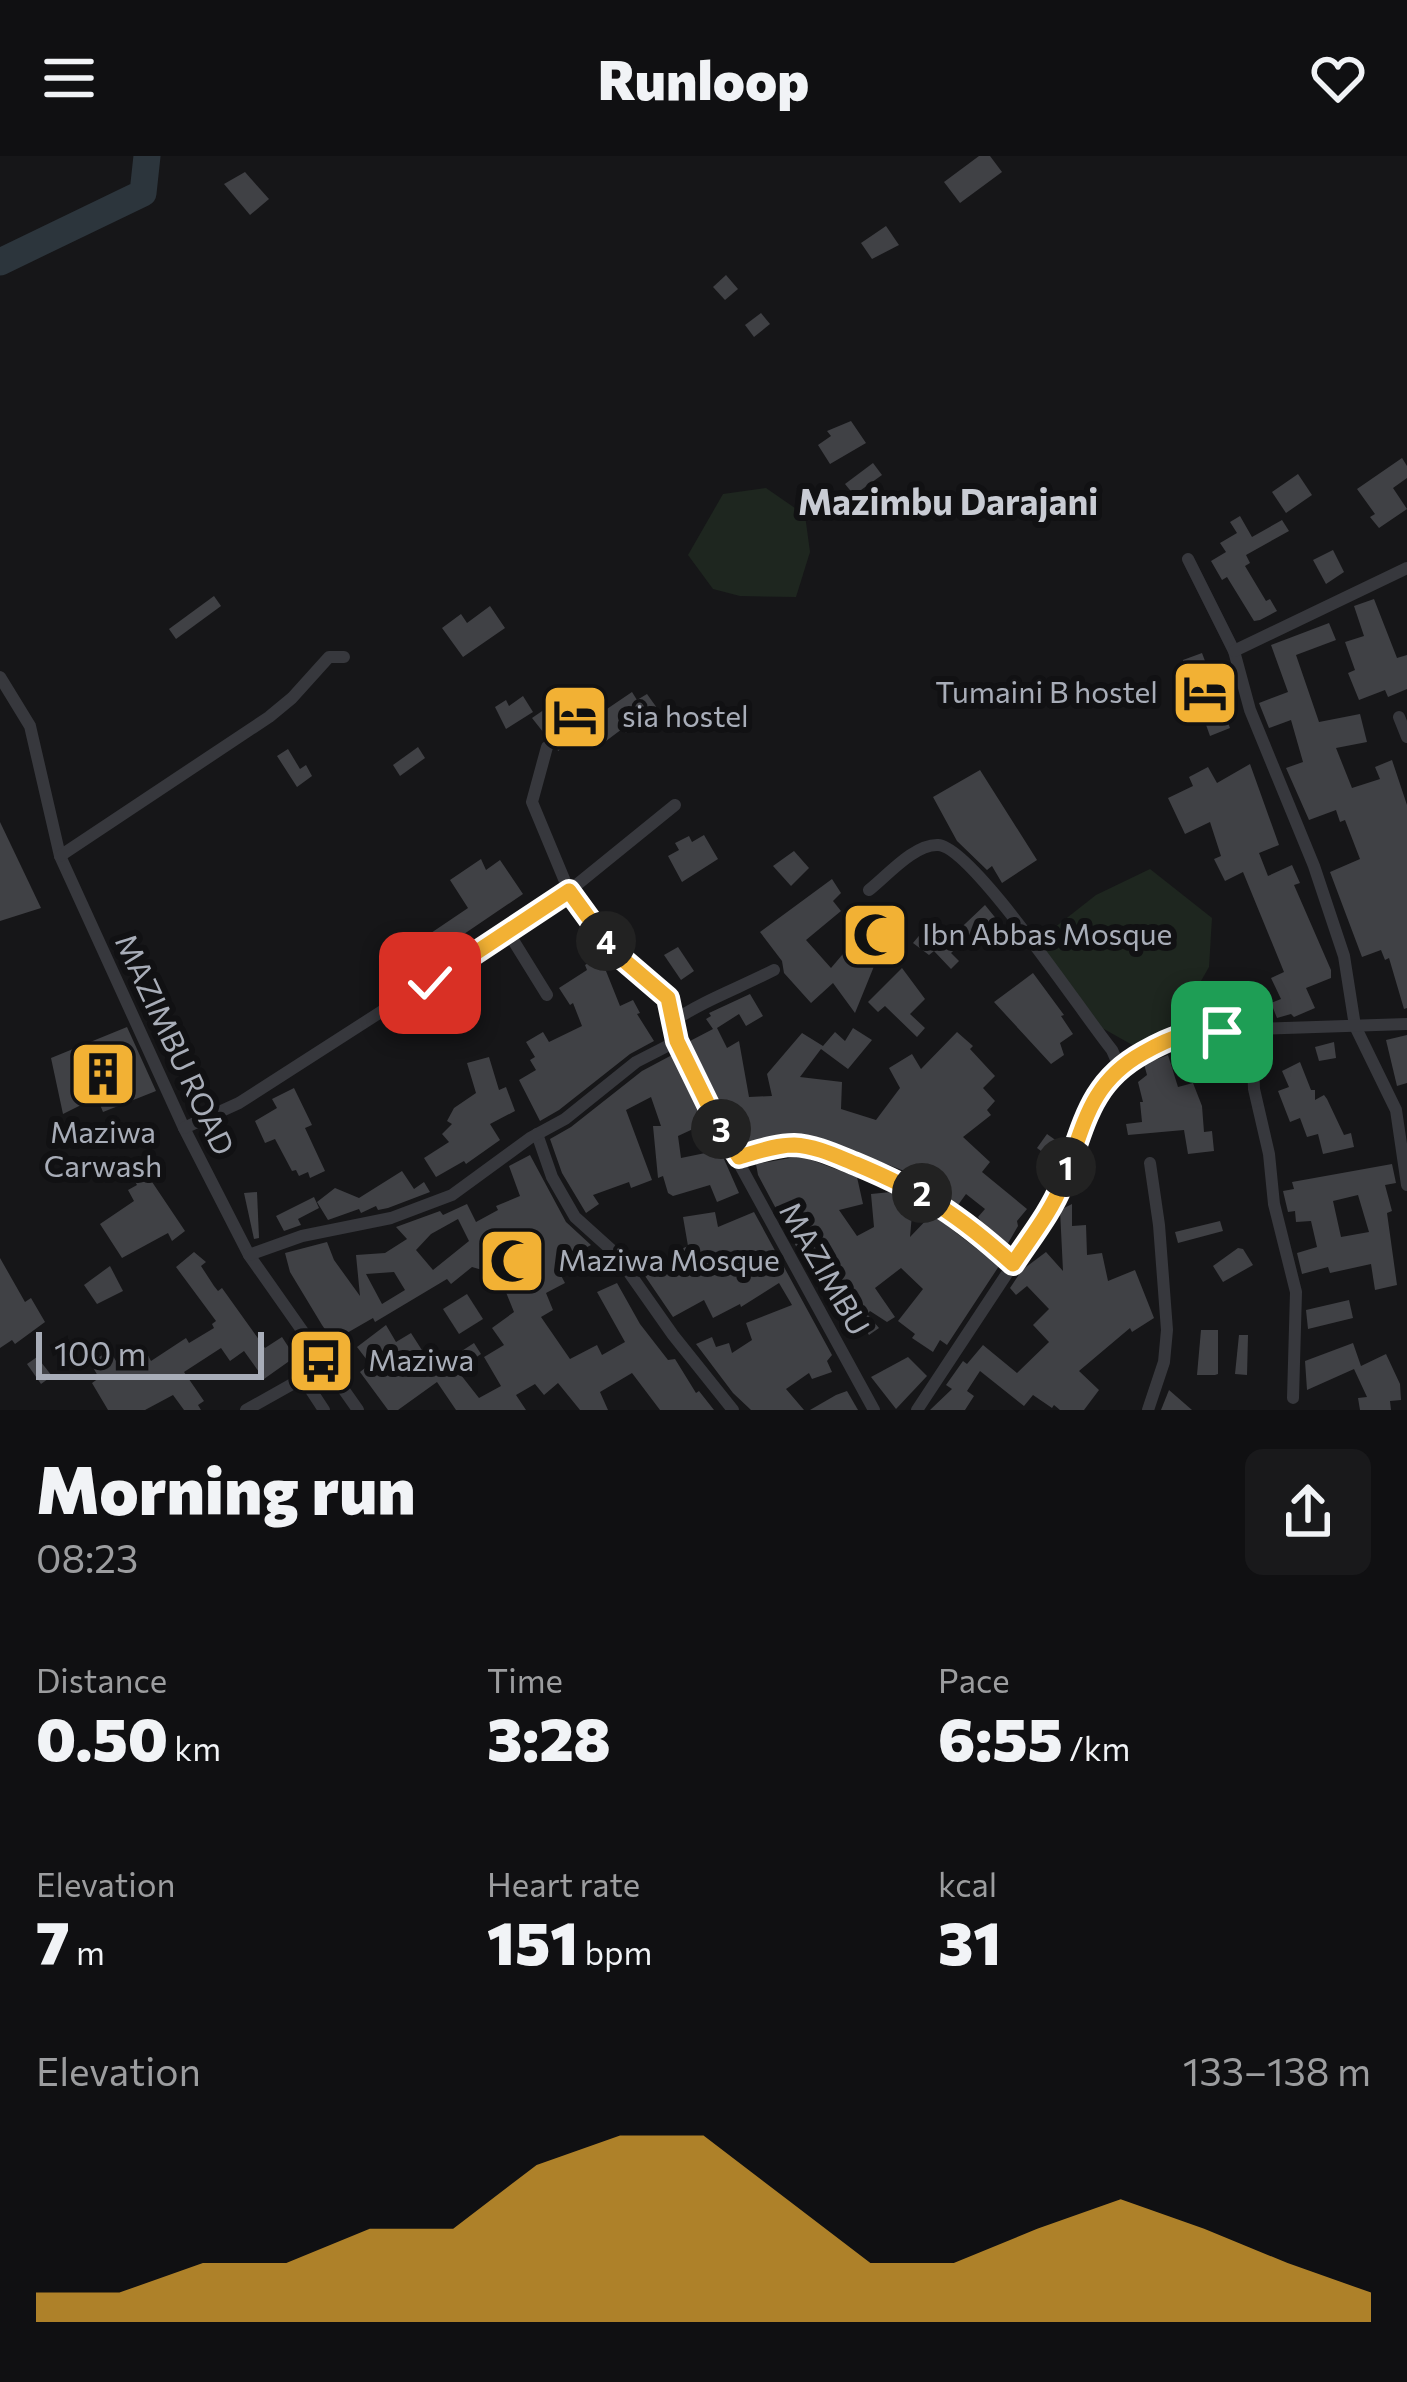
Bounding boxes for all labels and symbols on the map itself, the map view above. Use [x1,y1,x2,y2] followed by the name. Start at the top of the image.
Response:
[798,478,1098,522] district label: Mazimbu Darajani
[1170,658,1240,728] hotel icon: Tumaini B hostel
[935,672,1158,709] place label: Tumaini B hostel
[540,682,610,752] hotel icon: sia hostel
[622,696,749,733] place label: sia hostel
[840,900,910,970] mosque icon: Ibn Abbas Mosque
[576,911,636,971] pin: 4
[922,914,1172,951] place label: Ibn Abbas Mosque
[109,927,244,1160] street label: MAZIMBU ROAD
[379,932,481,1034] pin
[1171,981,1273,1083] pin
[68,1039,138,1109] building icon: Maziwa Carwash
[691,1099,751,1159] pin: 3
[44,1112,162,1183] place label: Maziwa Carwash
[1036,1137,1096,1197] pin: 1
[892,1163,952,1223] pin: 2
[773,1194,879,1341] street label: MAZIMBU
[477,1226,547,1296] mosque icon: Maziwa Mosque
[558,1240,780,1277] place label: Maziwa Mosque
[36,1326,264,1379] scale bar
[286,1326,356,1396] bus stop icon: Maziwa
[368,1340,474,1377] place label: Maziwa

